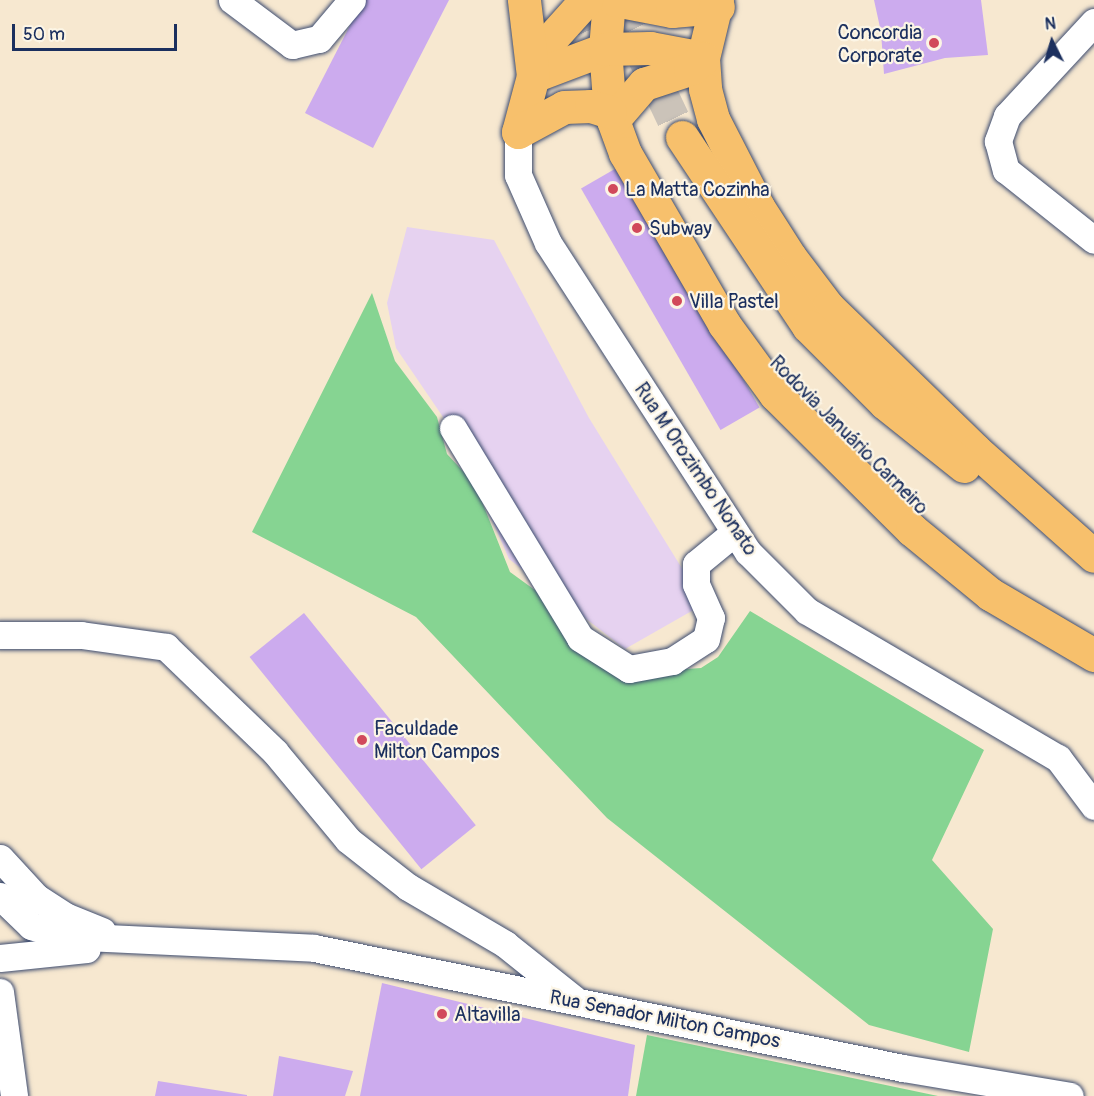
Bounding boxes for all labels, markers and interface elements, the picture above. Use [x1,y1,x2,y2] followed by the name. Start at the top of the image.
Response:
[15,12,180,50] scale bar
[1022,12,1082,72] north arrow
[1044,14,1057,35] text: N
[838,20,922,67] place label: Concordia Corporate
[23,23,65,46] text: 50 m
[927,36,941,50] marker: Concordia Corporate
[625,177,770,201] place label: La Matta Cozinha
[606,182,620,196] marker: La Matta Cozinha
[649,216,712,240] place label: Subway
[630,221,644,235] marker: Subway
[689,289,779,313] place label: Villa Pastel
[670,294,684,308] marker: Villa Pastel
[765,351,933,519] street label: Rodovia Januário Carneiro
[629,378,763,560] street label: Rua M Orozimbo Nonato
[374,716,499,763] place label: Faculdade Milton Campos
[355,733,369,747] marker: Faculdade Milton Campos
[548,985,782,1053] street label: Rua Senador Milton Campos
[454,1002,520,1026] place label: Altavilla
[435,1007,449,1021] marker: Altavilla

